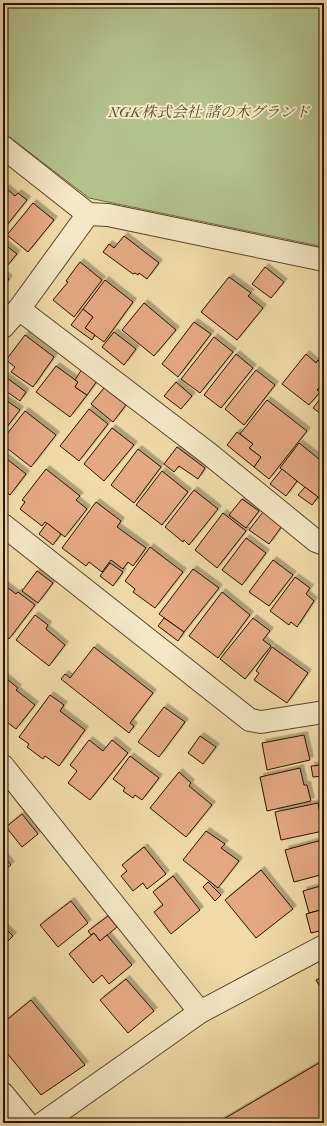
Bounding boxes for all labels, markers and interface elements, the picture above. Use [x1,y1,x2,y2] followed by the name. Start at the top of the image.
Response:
[107,103,311,121] park label: NGK株式会社 諸の木グランド

